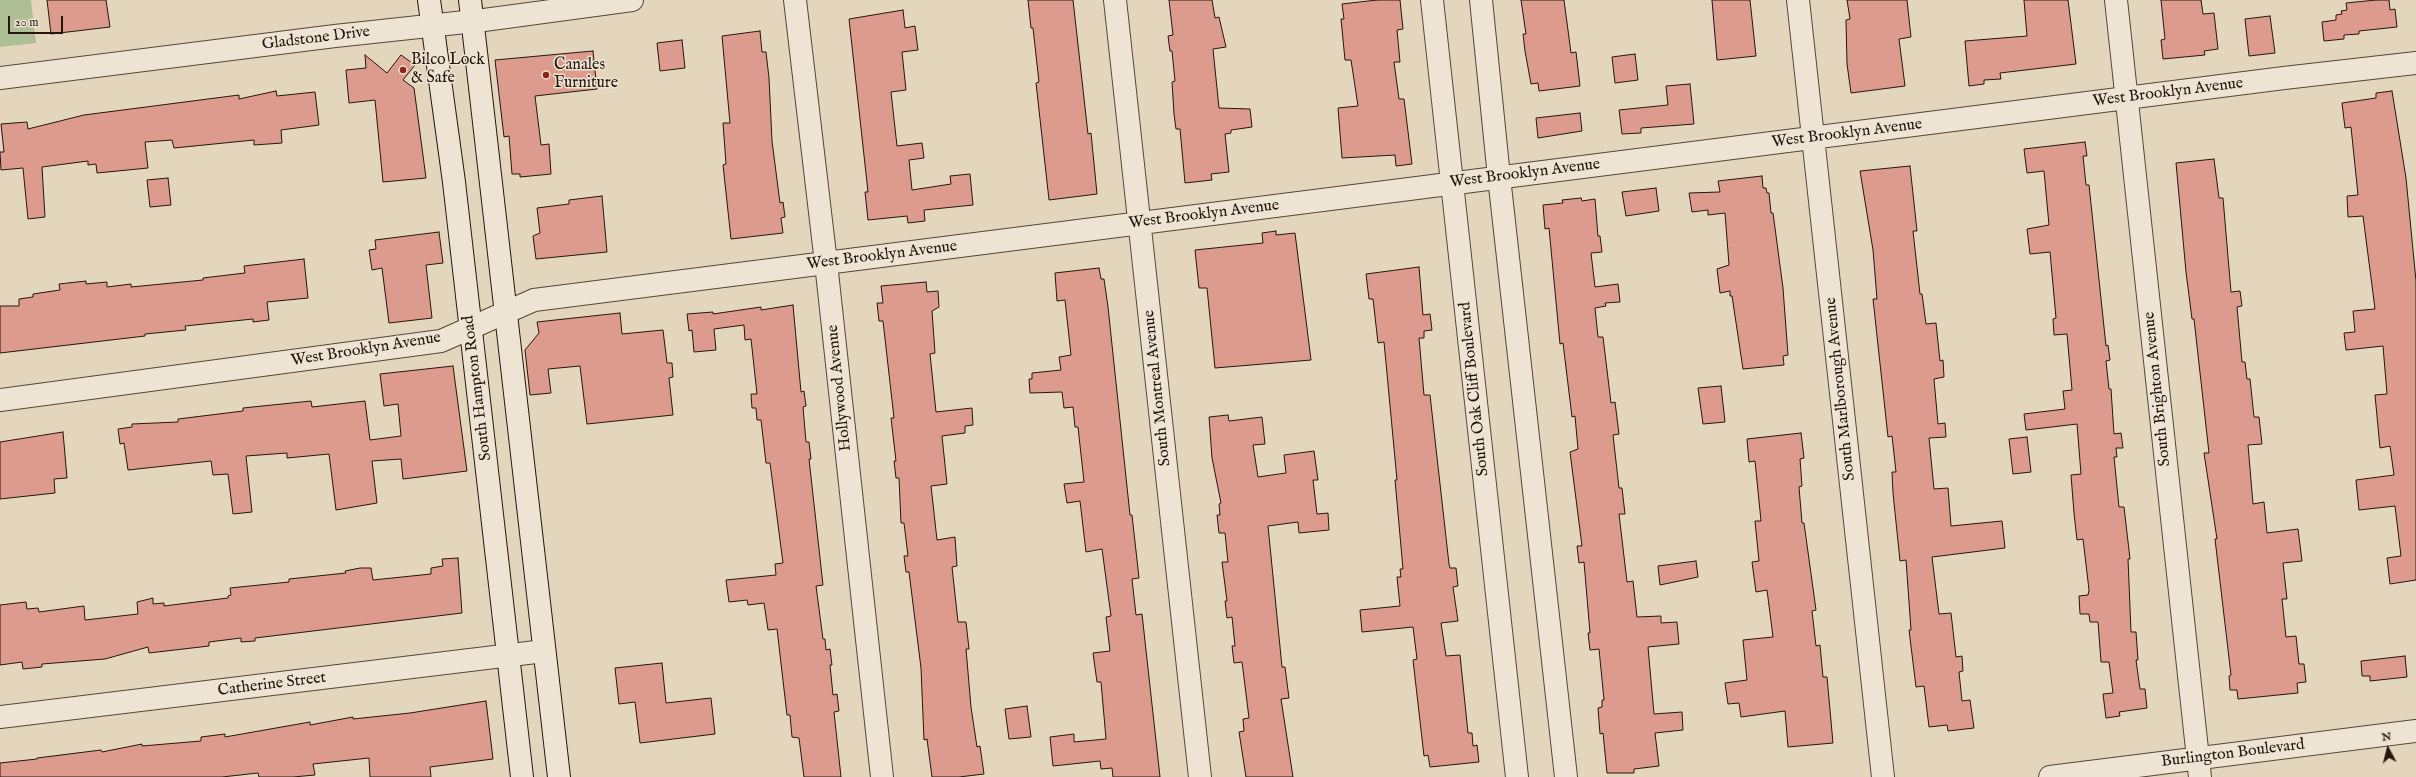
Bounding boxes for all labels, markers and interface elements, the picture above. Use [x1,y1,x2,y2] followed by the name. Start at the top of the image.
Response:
[10,8,65,34] scale bar
[15,15,38,30] text: 20 m
[261,23,371,55] street label: Gladstone Drive
[411,51,485,89] place label: Bilco Lock & Safe
[554,56,618,94] place label: Canales Furniture
[398,65,408,75] marker: Bilco Lock & Safe
[541,70,551,80] marker: Canales Furniture
[2092,74,2244,112] street label: West Brooklyn Avenue
[1771,115,1923,153] street label: West Brooklyn Avenue
[1449,155,1601,193] street label: West Brooklyn Avenue
[1128,196,1280,234] street label: West Brooklyn Avenue
[806,237,958,275] street label: West Brooklyn Avenue
[1822,296,1860,482] street label: South Marlborough Avenue
[1456,301,1494,477] street label: South Oak Cliff Boulevard
[1140,309,1176,467] street label: South Montreal Avenue
[2140,311,2176,467] street label: South Brighton Avenue
[460,314,496,462] street label: South Hampton Road
[824,324,856,452] street label: Hollywood Avenue
[290,329,442,371] street label: West Brooklyn Avenue
[217,669,327,701] street label: Catherine Street
[2368,729,2408,769] north arrow
[2381,730,2392,745] text: N
[2160,736,2306,772] street label: Burlington Boulevard

